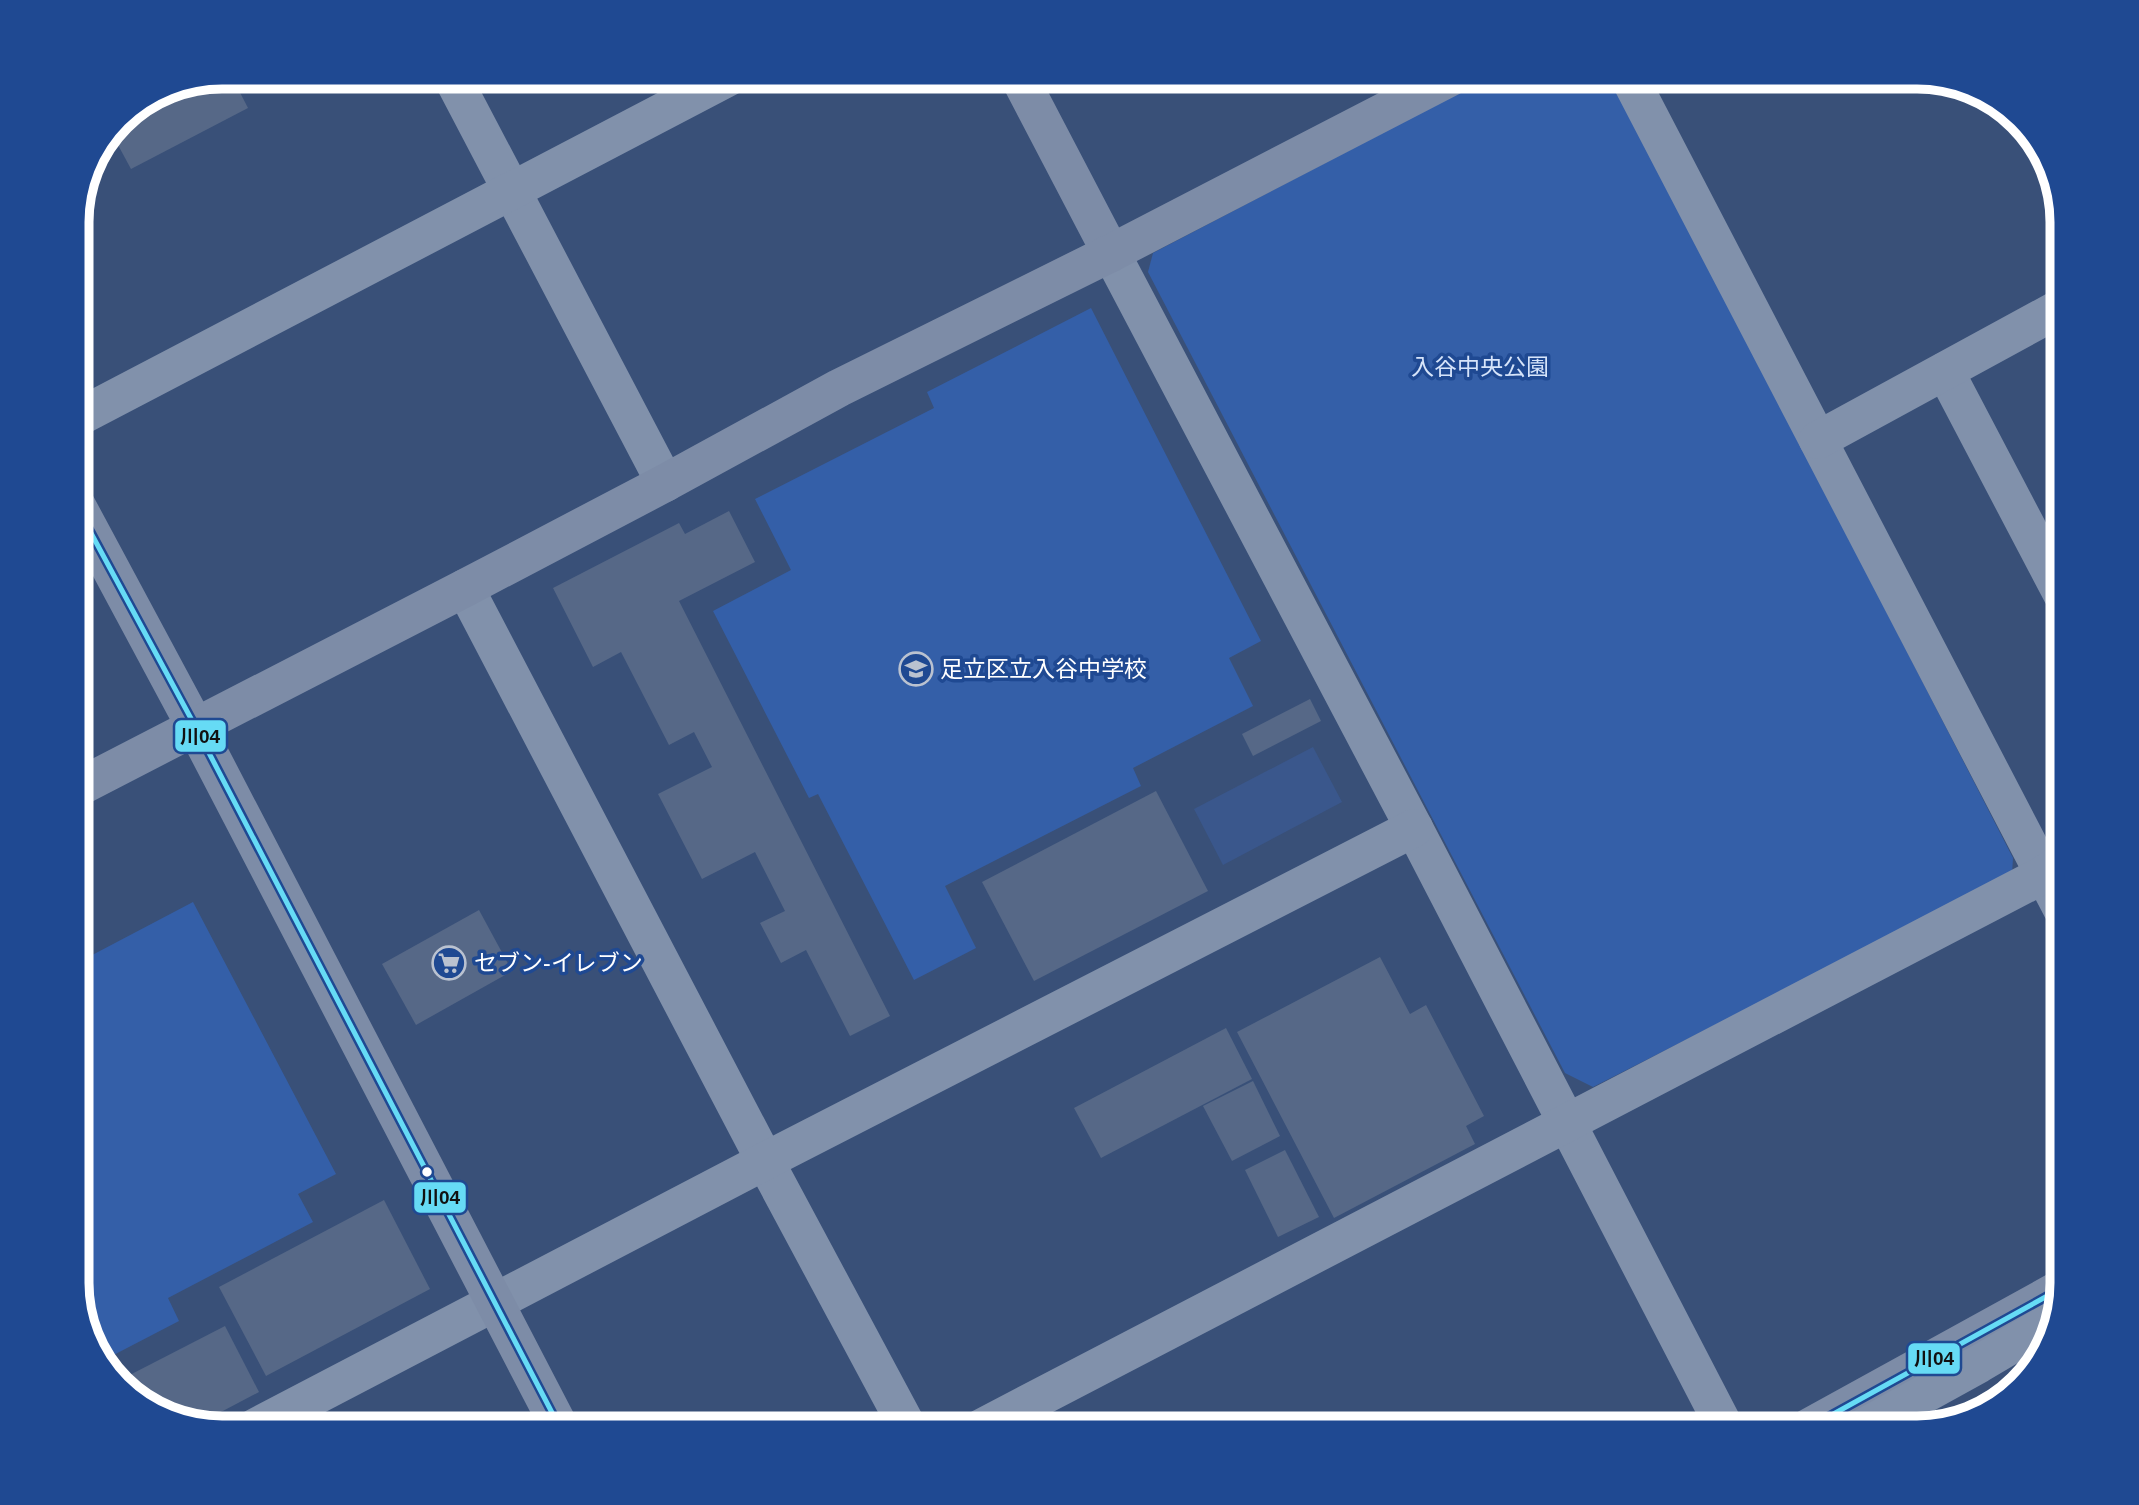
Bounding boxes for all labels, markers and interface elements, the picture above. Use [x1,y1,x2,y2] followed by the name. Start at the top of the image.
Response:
[1411,354,1549,380] park label: 入谷中央公園
[897,650,935,688] school or university icon: 足立区立入谷中学校
[940,656,1147,682] place label: 足立区立入谷中学校
[174,719,227,753] line badge: 川04
[180,726,220,747] text: 川04
[430,944,468,982] supermarket icon: セブン-イレブン
[474,950,643,976] place label: セブン-イレブン
[420,1165,434,1179] unlabelled marker
[413,1181,467,1214] line badge: 川04
[420,1187,460,1208] text: 川04
[1907,1342,1961,1375] line badge: 川04
[1914,1348,1954,1369] text: 川04

